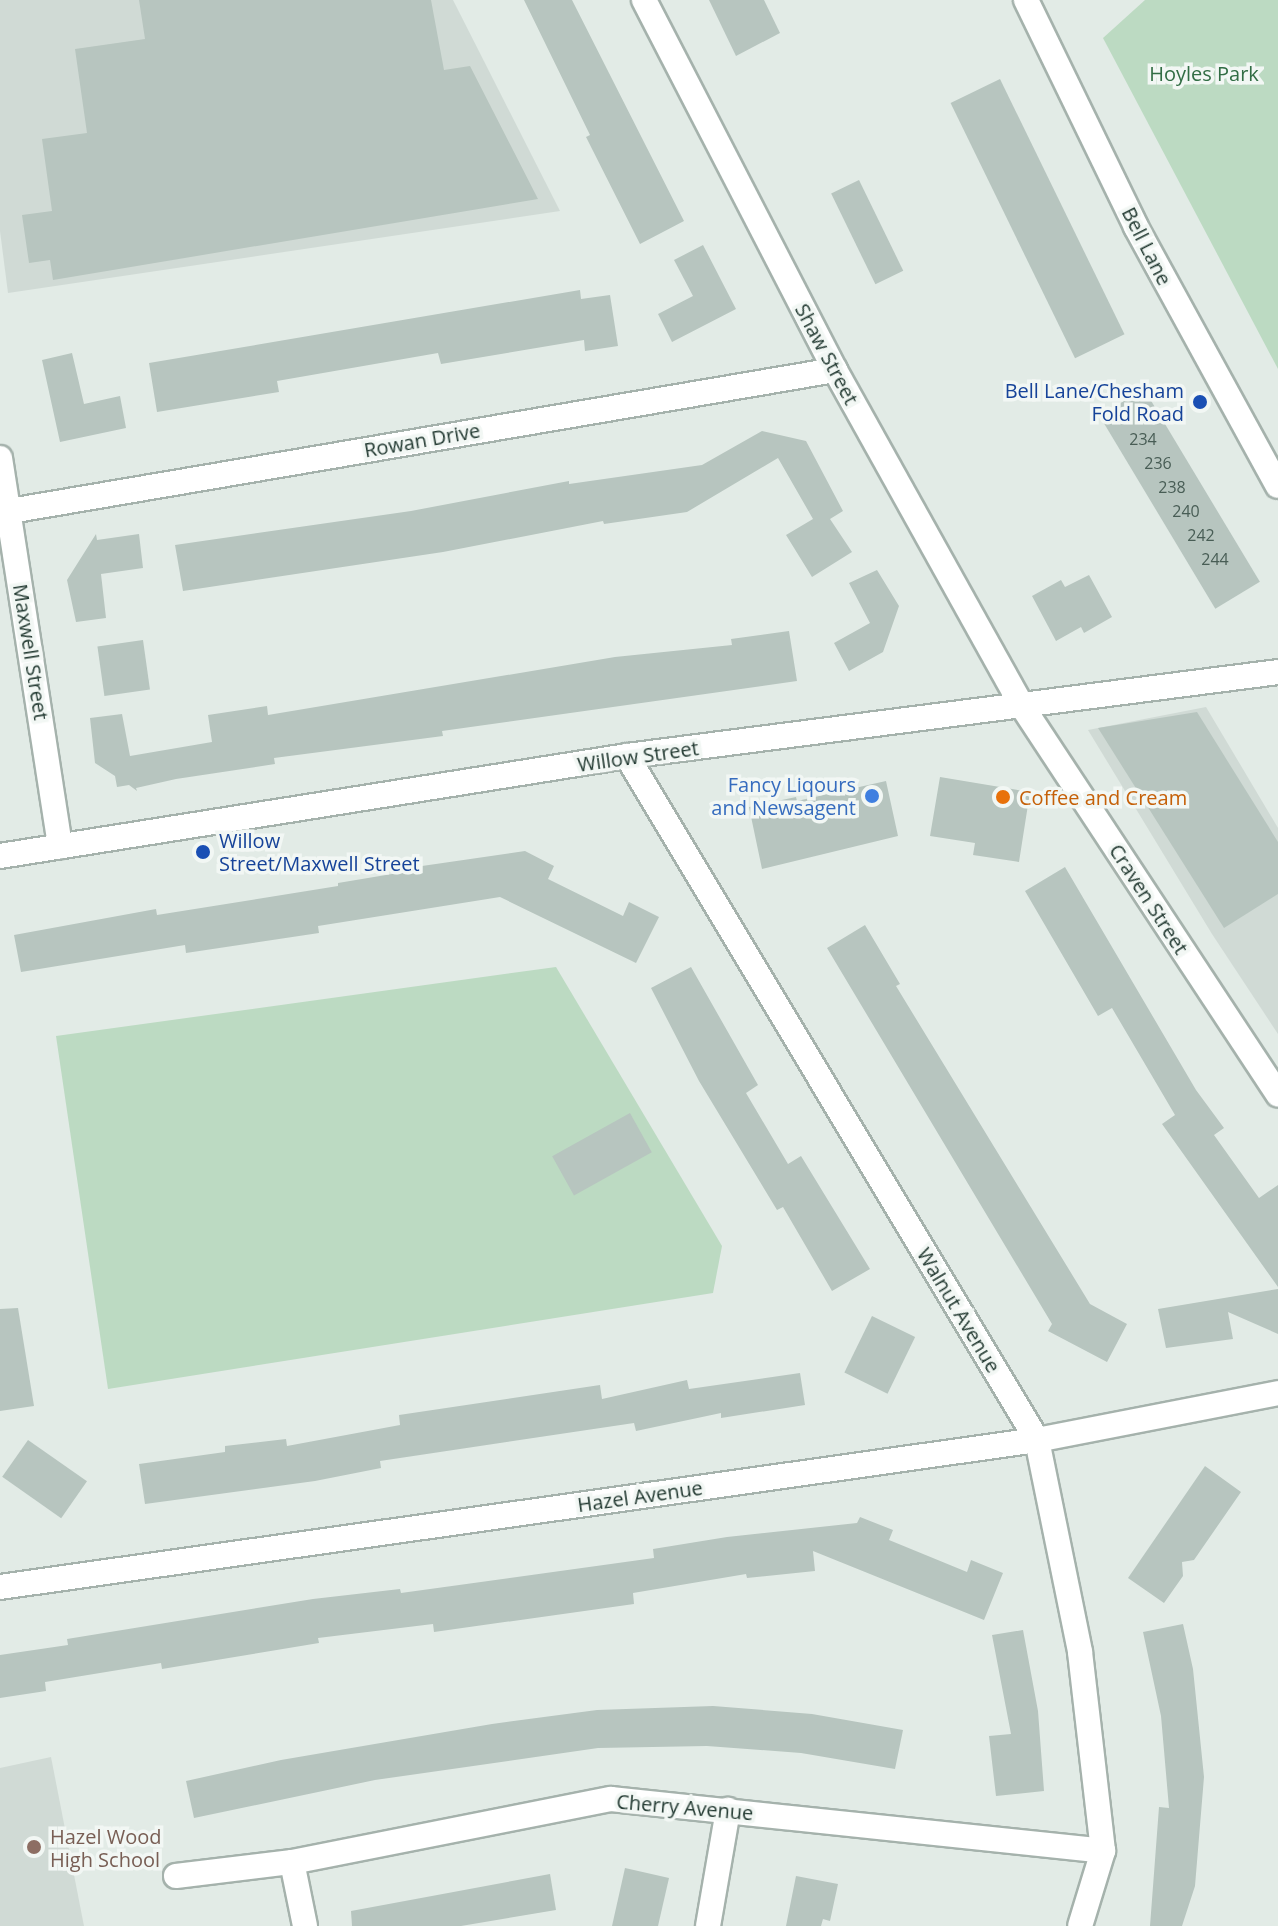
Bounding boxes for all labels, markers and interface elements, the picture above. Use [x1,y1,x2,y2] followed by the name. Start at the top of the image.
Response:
[1149,61,1259,85] park label: Hoyles Park
[1117,203,1177,289] street label: Bell Lane
[790,299,864,409] street label: Shaw Street
[1005,378,1184,425] place label: Bell Lane/Chesham Fold Road
[1191,393,1209,411] marker: Bell Lane/Chesham Fold Road
[362,418,482,462] street label: Rowan Drive
[1129,429,1157,449] house number: 234
[1144,453,1172,473] house number: 236
[1158,477,1186,497] house number: 238
[1172,501,1200,521] house number: 240
[1187,525,1215,545] house number: 242
[1201,549,1229,569] house number: 244
[8,582,54,722] street label: Maxwell Street
[576,736,700,776] street label: Willow Street
[711,772,856,819] place label: Fancy Liqours and Newsagent
[1019,785,1187,809] place label: Coffee and Cream
[863,787,881,805] marker: Fancy Liqours and Newsagent
[994,788,1012,806] marker: Coffee and Cream
[219,828,420,875] place label: Willow Street/Maxwell Street
[1105,839,1193,959] street label: Craven Street
[194,843,212,861] marker: Willow Street/Maxwell Street
[912,1243,1006,1377] street label: Walnut Avenue
[576,1475,704,1517] street label: Hazel Avenue
[616,1789,754,1825] street label: Cherry Avenue
[50,1824,161,1871] place label: Hazel Wood High School
[25,1838,43,1856] marker: Hazel Wood High School

